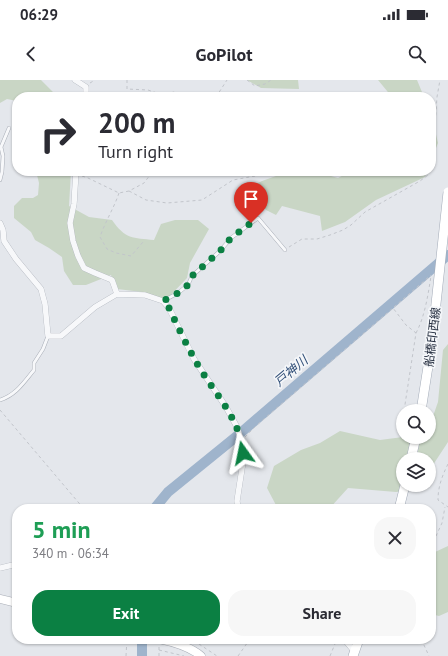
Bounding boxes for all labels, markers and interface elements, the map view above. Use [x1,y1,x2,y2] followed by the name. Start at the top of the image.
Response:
[20,5,58,24] text: 06:29
[20,43,42,65] icon: back
[195,43,253,66] text: GoPilot
[406,43,428,65] icon: search
[98,104,175,141] text: 200 m
[32,108,84,160] icon: right
[98,140,173,163] text: Turn right
[234,182,268,223] pin
[240,188,262,210] icon: arrive
[421,306,443,368] street label: 船橋印西線
[271,351,313,390] water label: 戸神川
[396,404,436,492] map controls
[396,404,436,444] button: search
[222,432,264,474] position arrow
[396,452,436,492] button: layers
[32,514,91,545] text: 5 min
[374,517,416,559] button: close
[32,545,109,562] text: 340 m · 06:34
[32,590,220,636] button: Exit
[228,590,416,636] button: Share

